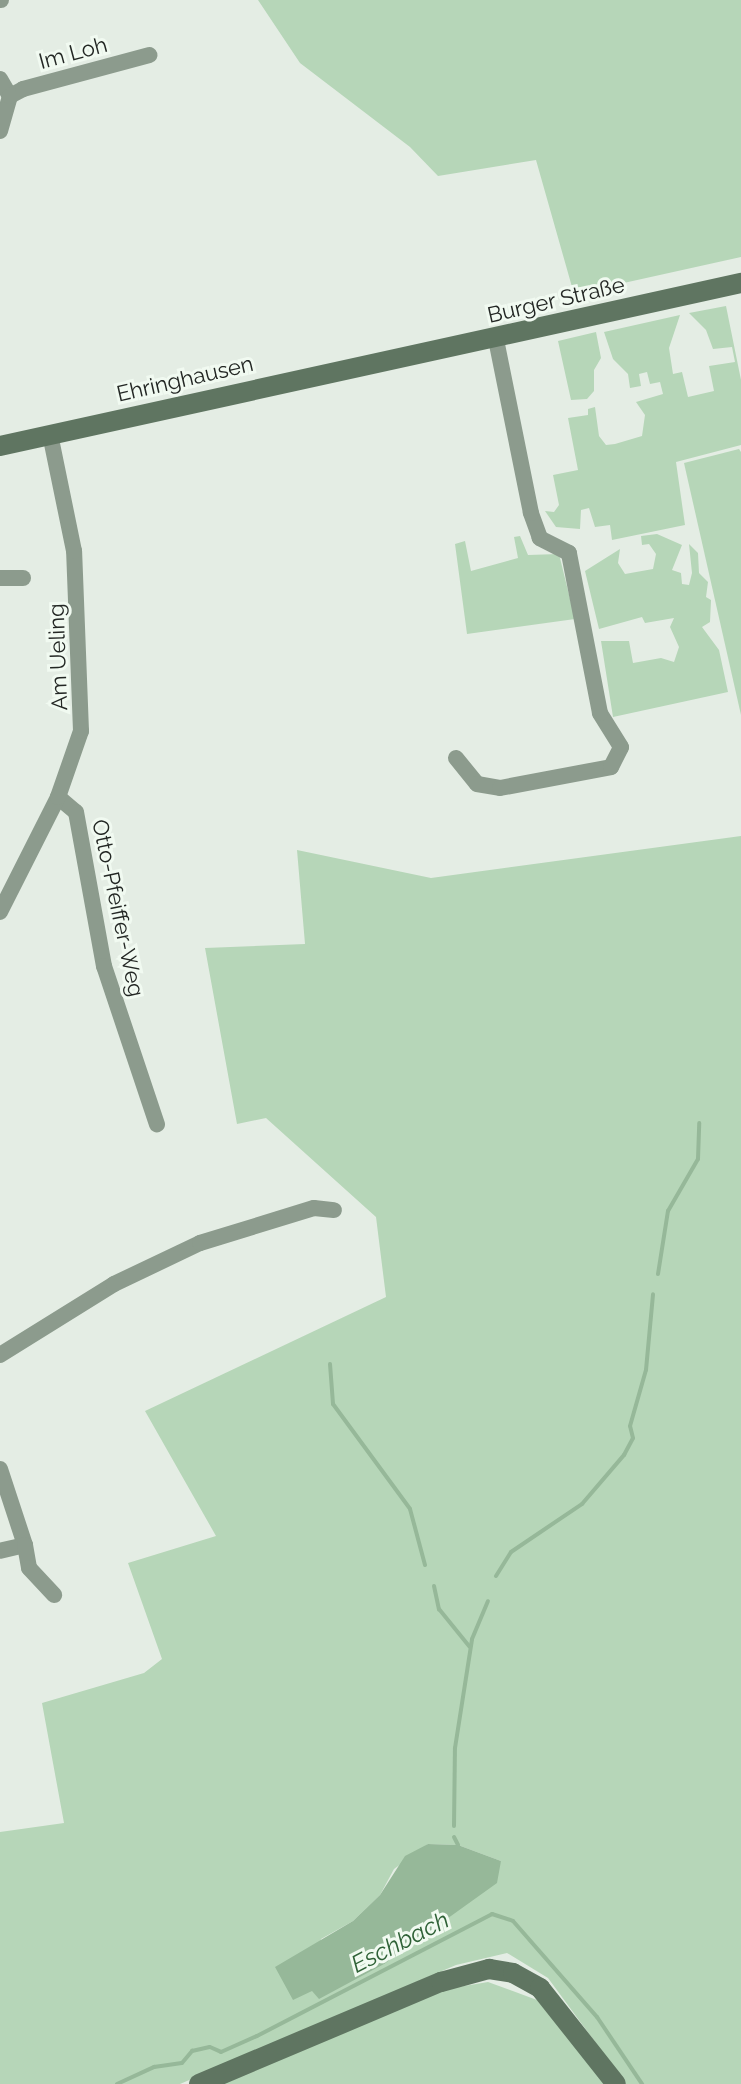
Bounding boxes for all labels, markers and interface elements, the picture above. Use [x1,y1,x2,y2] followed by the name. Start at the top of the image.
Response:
[36,31,110,75] street label: Im Loh
[485,271,627,329] street label: Burger Straße
[114,350,256,408] street label: Ehringhausen
[43,603,73,711] street label: Am Ueling
[86,817,150,999] street label: Otto-Pfeiffer-Weg
[346,1905,454,1979] water label: Eschbach

